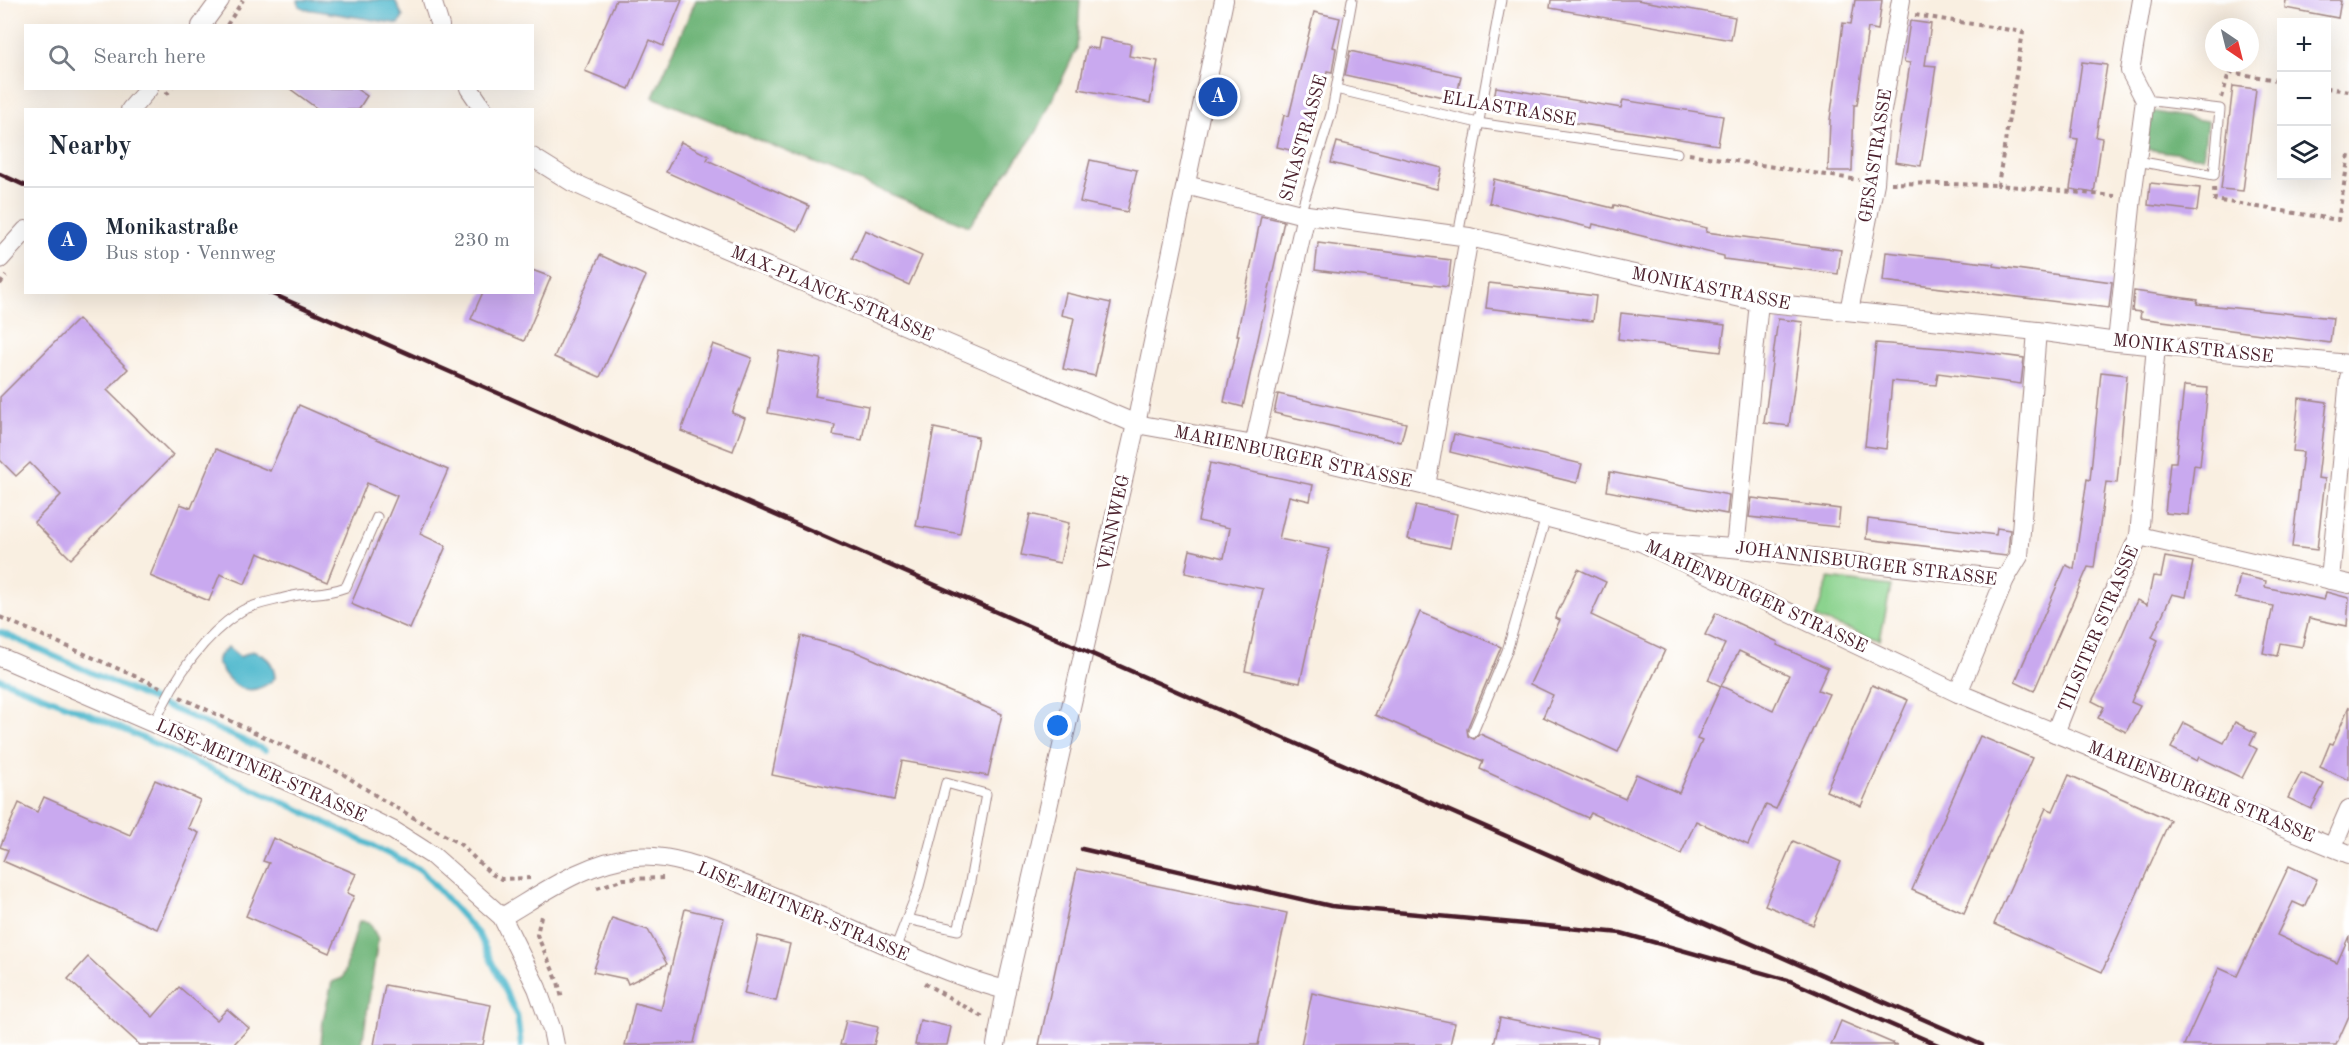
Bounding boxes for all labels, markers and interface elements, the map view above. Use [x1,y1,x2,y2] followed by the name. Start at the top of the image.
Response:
[2205,18,2259,72] north arrow
[2277,18,2331,180] map controls
[2277,18,2331,72] button: +
[24,24,534,90] search box
[45,41,78,74] icon: search
[93,46,206,68] text: Search here
[2277,72,2331,126] button: −
[1277,73,1331,203] street label: SINASTRASSE
[1198,74,1238,120] pin: A
[1441,88,1577,130] street label: ELLASTRASSE
[1857,88,1895,224] street label: GESASTRASSE
[2277,126,2331,180] button: layers
[48,134,132,160] text: Nearby
[105,217,239,239] text: Monikastraße
[60,231,75,251] text: A
[454,231,510,251] text: 230 m
[728,243,936,345] street label: MAX-PLANCK-STRASSE
[105,244,275,264] text: Bus stop · Vennweg
[1630,265,1792,313] street label: MONIKASTRASSE
[2112,332,2274,366] street label: MONIKASTRASSE
[1172,423,1414,491] street label: MARIENBURGER STRASSE
[1095,473,1133,573] street label: VENNWEG
[1642,538,1870,656] street label: MARIENBURGER STRASSE
[1734,539,1998,589] street label: JOHANNISBURGER STRASSE
[2056,543,2142,715] street label: TILSITER STRASSE
[1043,711,1072,740] your location
[153,716,369,826] street label: LISE-MEITNER-STRASSE
[2085,738,2317,846] street label: MARIENBURGER STRASSE
[695,859,911,965] street label: LISE-MEITNER-STRASSE

